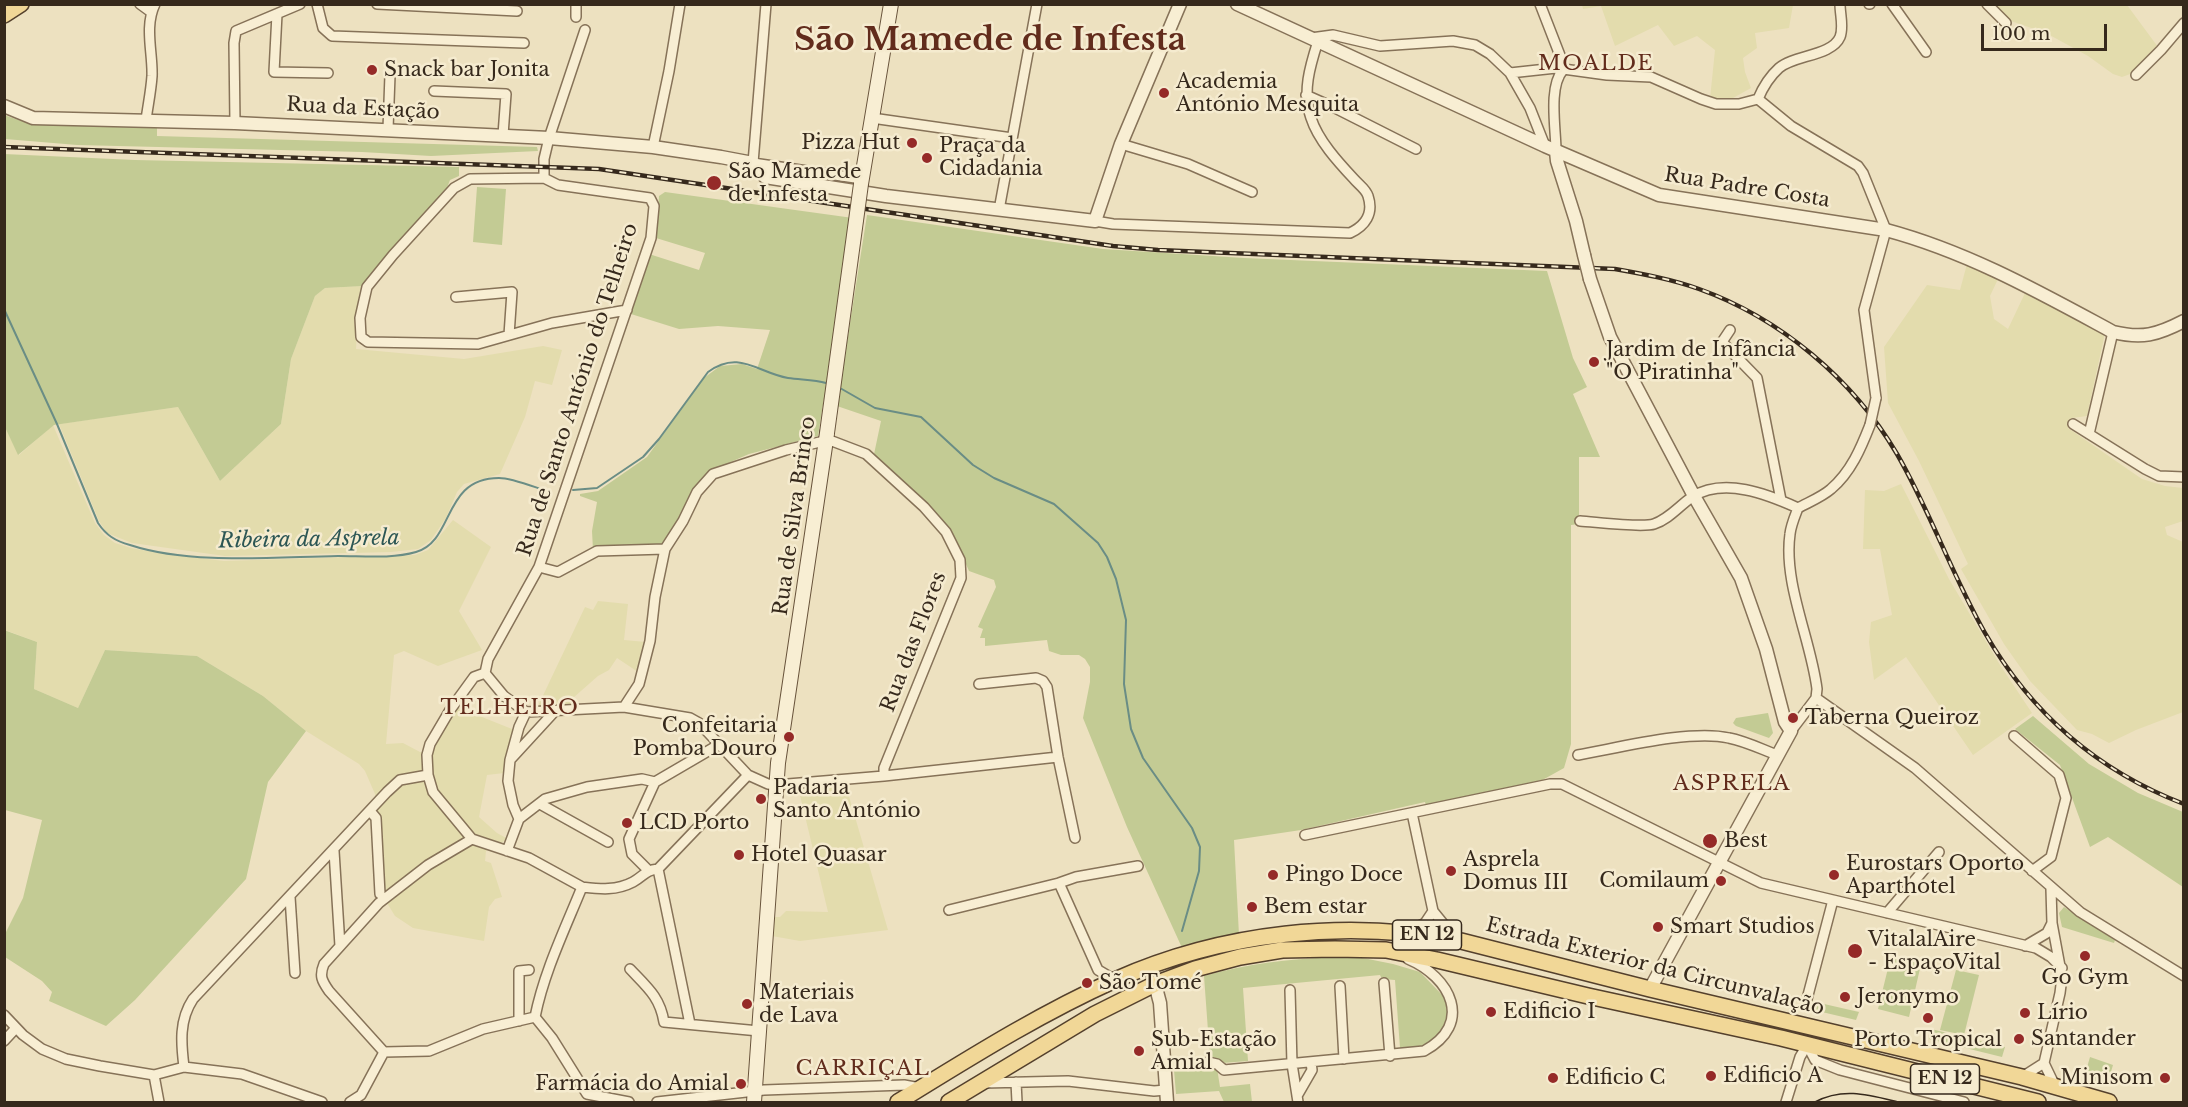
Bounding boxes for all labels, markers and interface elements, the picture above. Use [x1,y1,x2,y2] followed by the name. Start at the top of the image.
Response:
[1984,12,2110,50] scale bar
[794,22,1186,60] district label: São Mamede de Infesta
[1992,23,2050,45] text: 100 m
[1538,51,1654,77] district label: MOALDE
[384,58,550,82] place label: Snack bar Jonita
[365,63,379,77] marker: Snack bar Jonita
[1176,70,1359,117] place label: Academia António Mesquita
[1157,86,1171,100] marker: Academia António Mesquita
[286,93,440,125] street label: Rua da Estação
[801,131,900,155] place label: Pizza Hut
[939,134,1043,181] place label: Praça da Cidadania
[905,136,919,150] marker: Pizza Hut
[920,151,934,165] marker: Praça da Cidadania
[728,160,862,207] place label: São Mamede de Infesta
[1662,163,1832,213] street label: Rua Padre Costa
[705,174,723,192] marker: São Mamede de Infesta
[513,220,643,560] street label: Rua de Santo António do Telheiro
[1606,338,1796,385] place label: Jardim de Infância "O Piratinha"
[1587,355,1601,369] marker: Jardim de Infância "O Piratinha"
[769,415,821,617] street label: Rua de Silva Brinco
[218,526,400,554] water label: Ribeira da Asprela
[876,569,952,715] street label: Rua das Flores
[441,695,579,721] district label: TELHEIRO
[1805,706,1979,730] place label: Taberna Queiroz
[1786,711,1800,725] marker: Taberna Queiroz
[633,714,777,761] place label: Confeitaria Pomba Douro
[782,730,796,744] marker: Confeitaria Pomba Douro
[1673,771,1791,797] district label: ASPRELA
[773,776,921,823] place label: Padaria Santo António
[754,792,768,806] marker: Padaria Santo António
[639,811,749,835] place label: LCD Porto
[620,816,634,830] marker: LCD Porto
[1724,829,1767,853] place label: Best
[1701,832,1719,850] marker: Best
[751,843,886,867] place label: Hotel Quasar
[732,848,746,862] marker: Hotel Quasar
[1463,848,1568,895] place label: Asprela Domus III
[1846,852,2024,899] place label: Eurostars Oporto Aparthotel
[1285,863,1403,887] place label: Pingo Doce
[1444,864,1458,878] marker: Asprela Domus III
[1266,868,1280,882] marker: Pingo Doce
[1827,868,1841,882] marker: Eurostars Oporto Aparthotel
[1599,869,1709,893] place label: Comilaum
[1714,874,1728,888] marker: Comilaum
[1264,895,1367,919] place label: Bem estar
[1245,900,1259,914] marker: Bem estar
[1483,913,1827,1021] street label: Estrada Exterior da Circunvalação
[1670,915,1815,939] place label: Smart Studios
[1392,920,1462,950] road number: EN 12
[1651,920,1665,934] marker: Smart Studios
[1868,928,2001,975] place label: VitalalAire - EspaçoVital
[1846,942,1864,960] marker: VitalalAire - EspaçoVital
[2078,949,2092,963] marker: Go Gym
[2041,966,2129,990] place label: Go Gym
[1099,971,1202,995] place label: São Tomé
[1080,976,1094,990] marker: São Tomé
[759,981,854,1028] place label: Materiais de Lava
[1857,985,1959,1009] place label: Jeronymo
[1838,990,1852,1004] marker: Jeronymo
[740,997,754,1011] marker: Materiais de Lava
[1503,1000,1596,1024] place label: Edificio I
[2037,1001,2088,1025] place label: Lírio
[1484,1005,1498,1019] marker: Edificio I
[2018,1006,2032,1020] marker: Lírio
[1921,1011,1935,1025] marker: Porto Tropical
[2031,1027,2136,1051] place label: Santander
[1151,1028,1277,1075] place label: Sub-Estação Amial
[1854,1028,2002,1052] place label: Porto Tropical
[2012,1032,2026,1046] marker: Santander
[1132,1044,1146,1058] marker: Sub-Estação Amial
[796,1056,930,1082] district label: CARRIÇAL
[1723,1064,1823,1088] place label: Edificio A
[1910,1064,1980,1094] road number: EN 12
[1565,1066,1665,1090] place label: Edificio C
[2060,1066,2153,1090] place label: Minisom
[1704,1069,1718,1083] marker: Edificio A
[1546,1071,1560,1085] marker: Edificio C
[2158,1071,2172,1085] marker: Minisom
[535,1072,729,1096] place label: Farmácia do Amial
[734,1077,748,1091] marker: Farmácia do Amial

